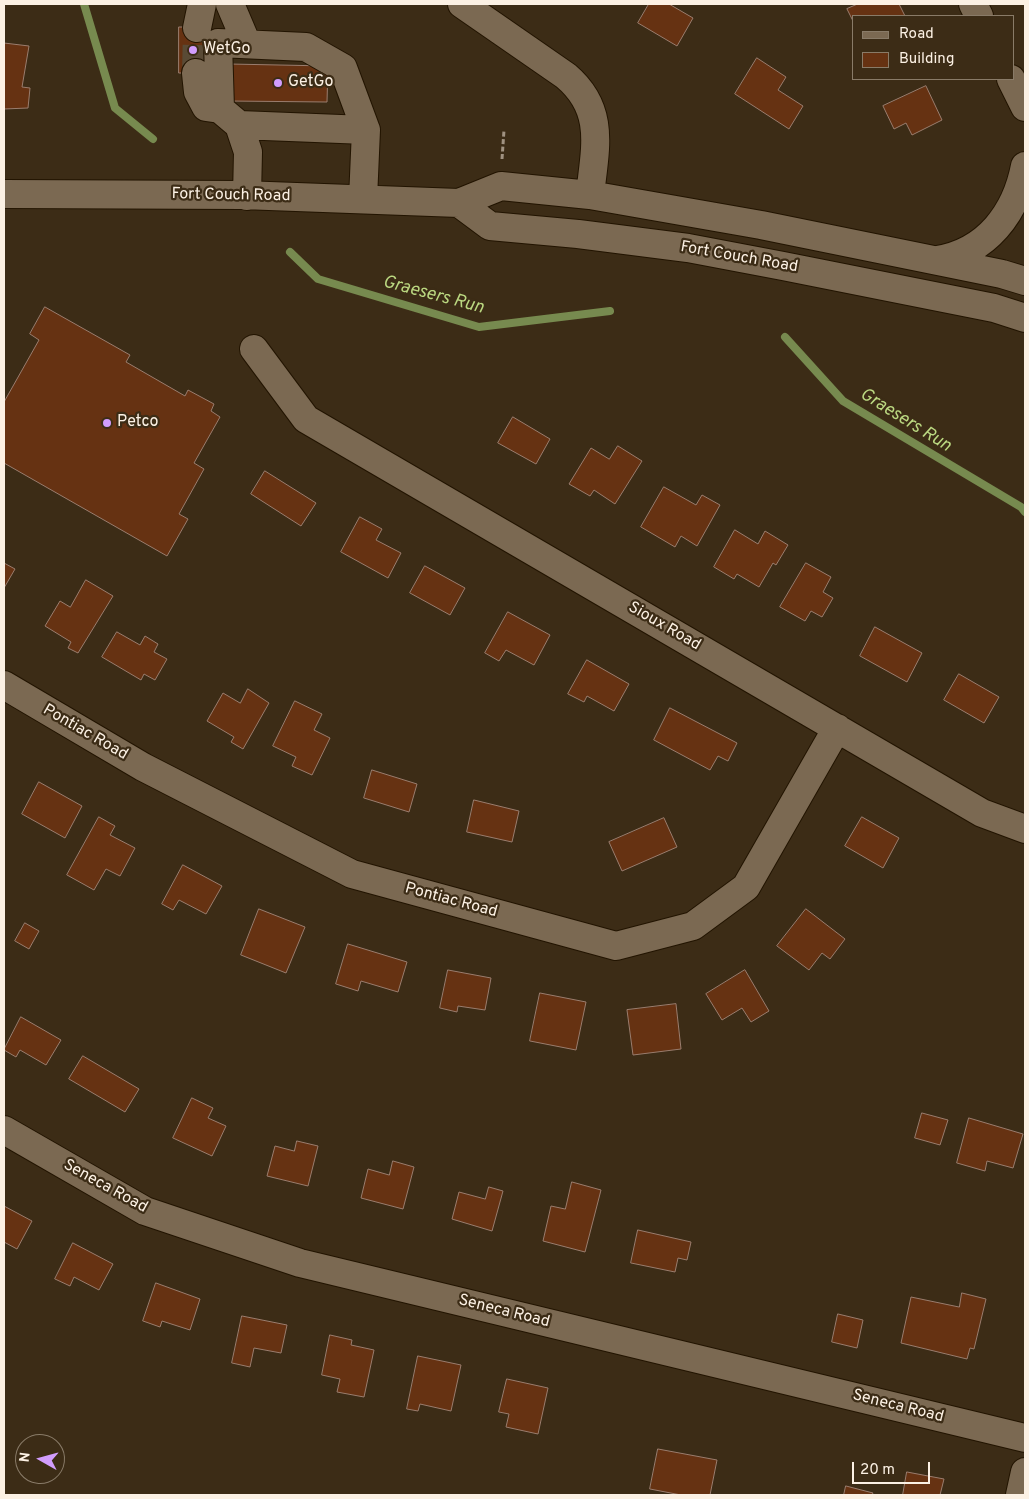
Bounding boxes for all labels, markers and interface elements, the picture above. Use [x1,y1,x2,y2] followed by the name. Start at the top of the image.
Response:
[852,15,1014,80] legend
[899,25,934,44] text: Road
[203,40,251,60] place label: WetGo
[187,44,199,56] marker: WetGo
[899,50,954,69] text: Building
[288,73,333,93] place label: GetGo
[272,77,284,89] marker: GetGo
[171,185,291,207] street label: Fort Couch Road
[679,238,799,278] street label: Fort Couch Road
[380,272,486,320] water label: Graesers Run
[855,384,955,458] water label: Graesers Run
[117,413,159,433] place label: Petco
[101,417,113,429] marker: Petco
[624,598,704,656] street label: Sioux Road
[39,701,131,765] street label: Pontiac Road
[403,879,499,923] street label: Pontiac Road
[60,1156,150,1218] street label: Seneca Road
[456,1291,552,1333] street label: Seneca Road
[850,1386,946,1428] street label: Seneca Road
[15,1434,65,1484] north arrow
[17,1451,35,1463] text: N
[854,1452,932,1484] scale bar
[860,1461,895,1480] text: 20 m

